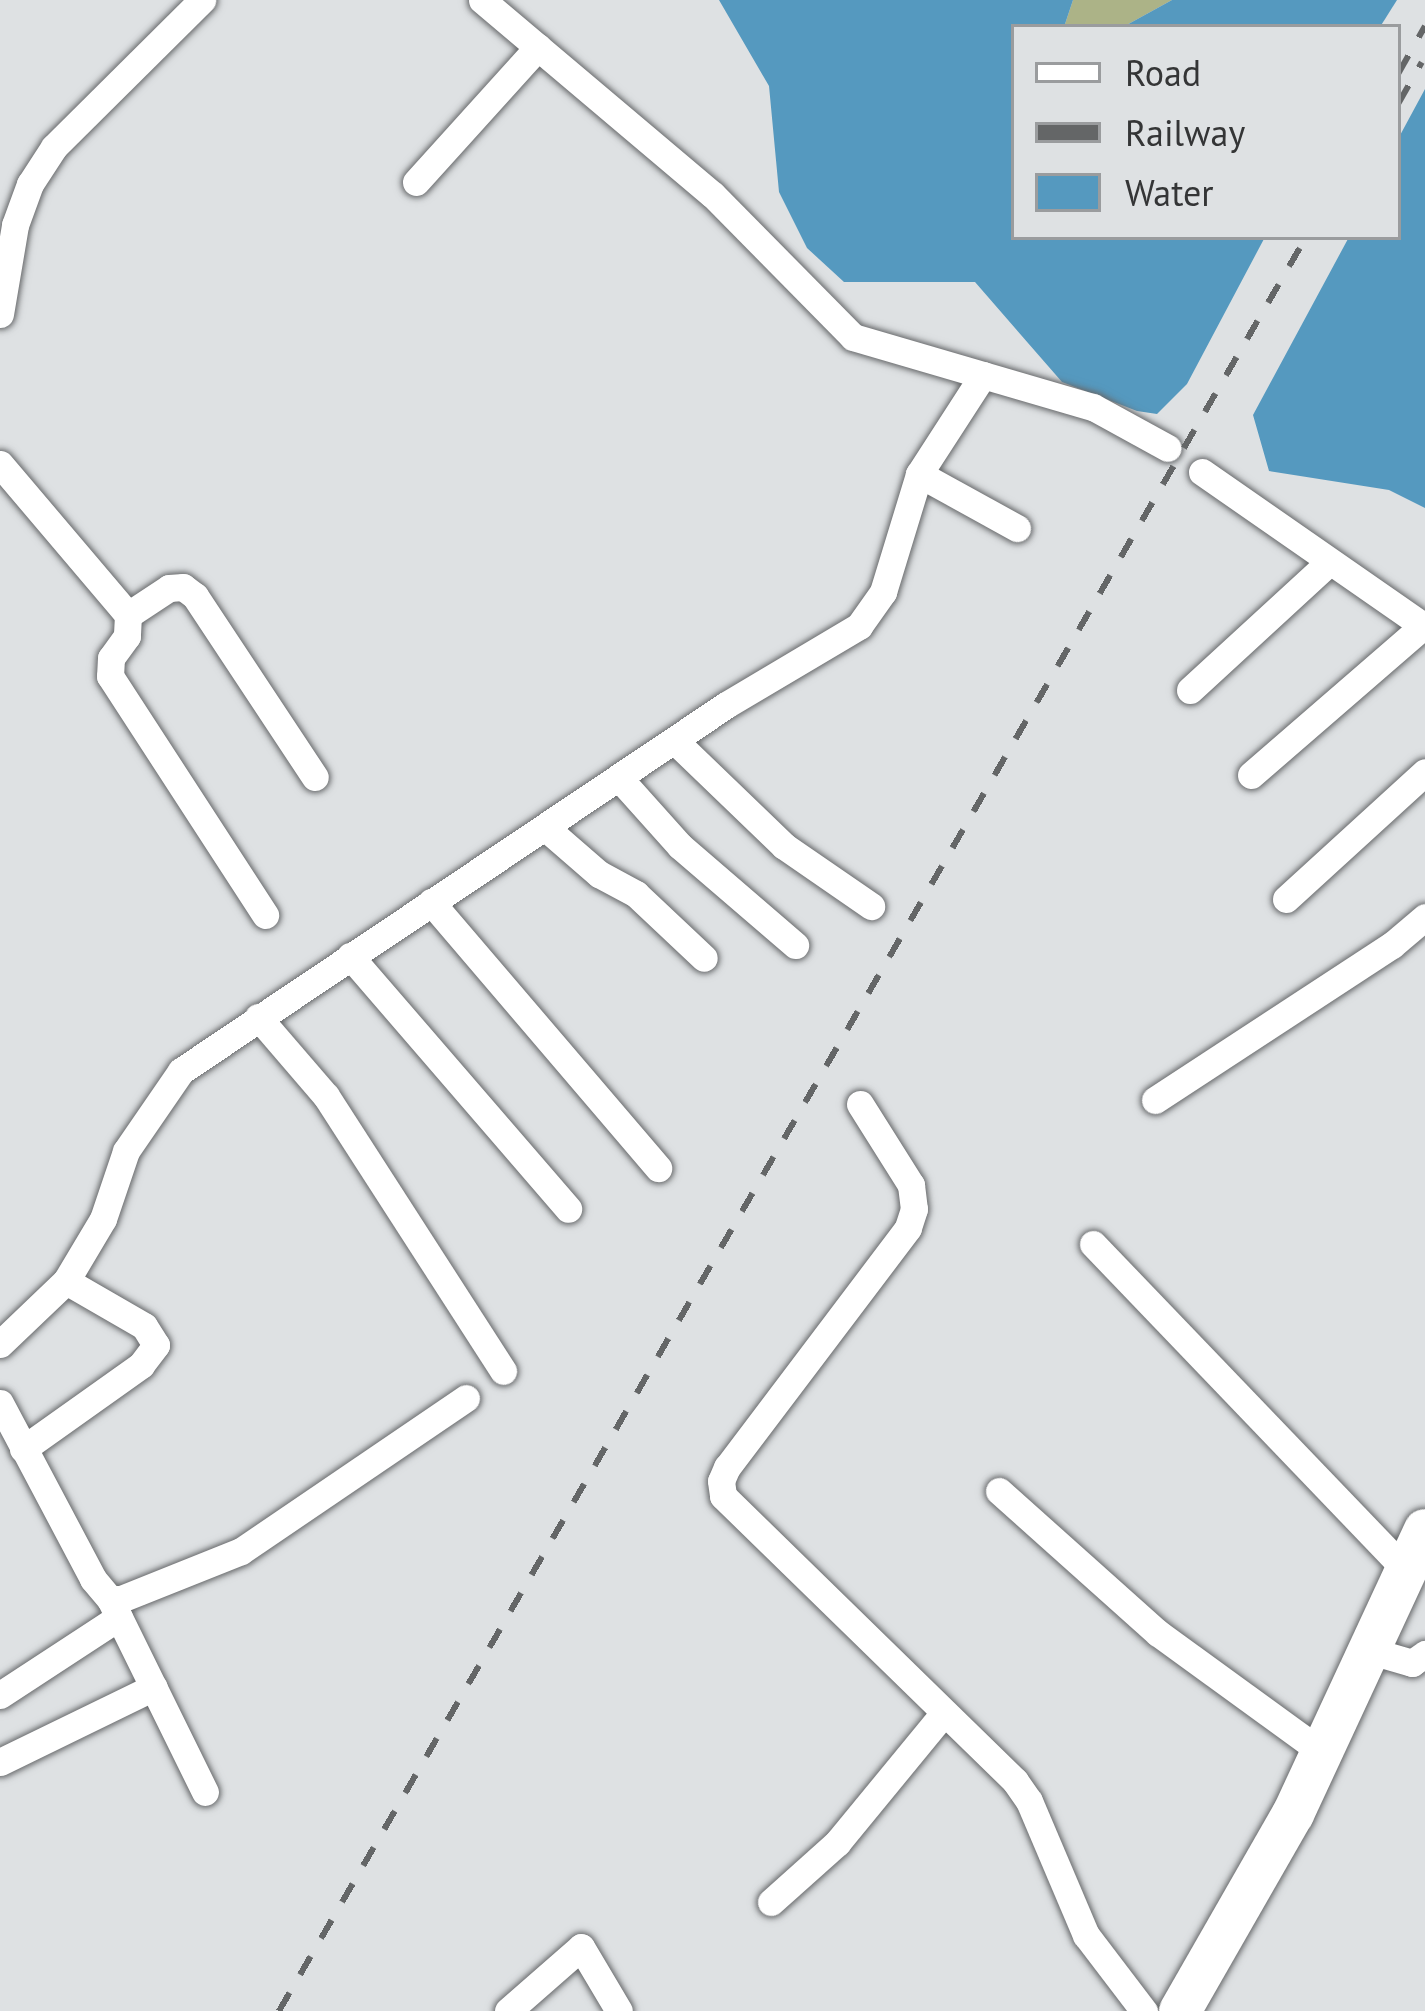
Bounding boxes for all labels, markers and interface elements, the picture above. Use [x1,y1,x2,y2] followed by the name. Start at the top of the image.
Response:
[1011,24,1401,240] legend
[1125,49,1201,96] text: Road
[1125,109,1245,156] text: Railway
[1125,169,1214,216] text: Water

